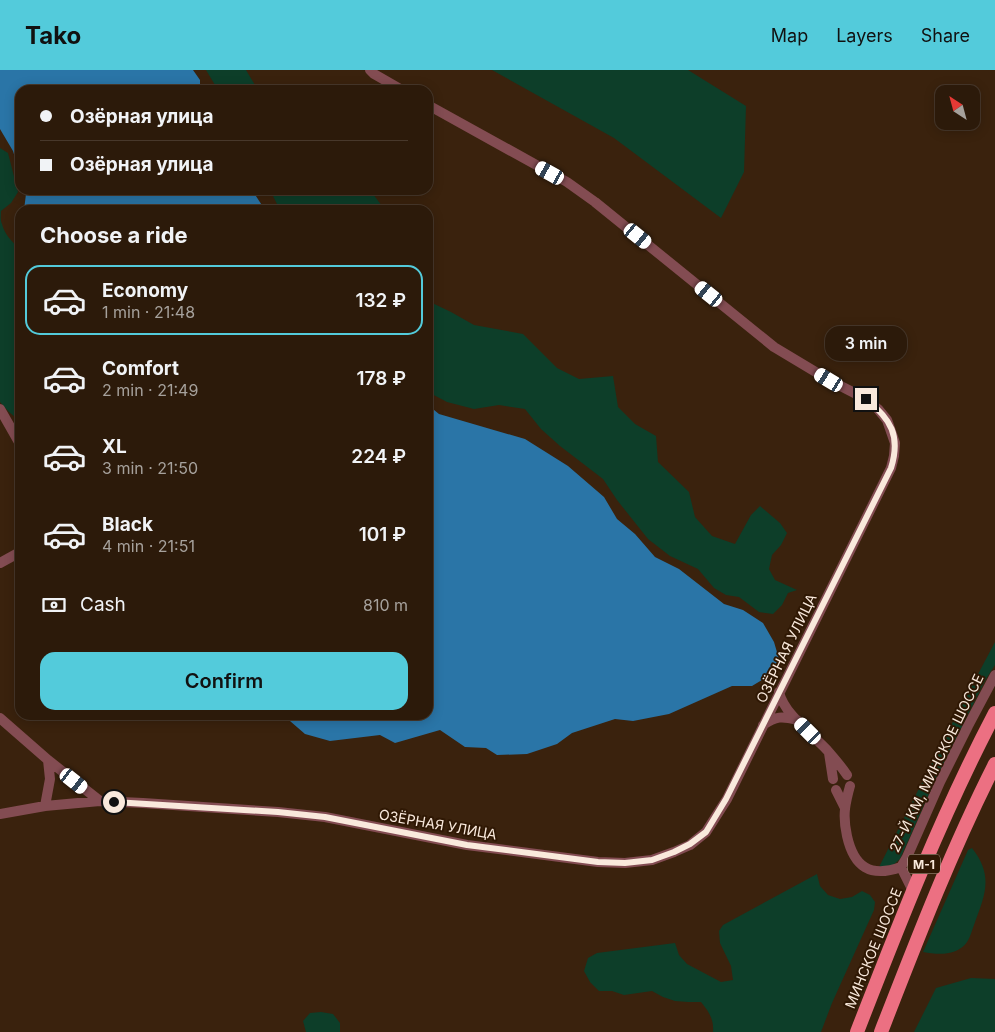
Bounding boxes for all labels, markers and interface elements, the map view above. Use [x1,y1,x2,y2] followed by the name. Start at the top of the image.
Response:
[25,21,81,50] text: Tako
[771,25,808,46] text: Map
[836,25,893,46] text: Layers
[921,25,970,46] text: Share
[935,85,980,130] north arrow
[935,85,980,130] map controls
[70,105,214,128] text: Озёрная улица
[70,153,214,176] text: Озёрная улица
[533,159,566,187] car
[621,221,654,251] car
[40,222,188,248] text: Choose a ride
[42,278,87,323] icon: car
[102,279,188,302] text: Economy
[692,279,725,309] car
[355,289,406,312] text: 132 ₽
[102,302,195,322] text: 1 min · 21:48
[825,326,907,362] callout: 3 min
[845,333,887,353] text: 3 min
[42,356,87,401] icon: car
[102,357,179,380] text: Comfort
[812,366,845,394] car
[357,367,406,390] text: 178 ₽
[102,380,198,400] text: 2 min · 21:49
[855,388,877,410] route end
[42,434,87,479] icon: car
[102,435,127,458] text: XL
[351,445,406,468] text: 224 ₽
[102,458,198,478] text: 3 min · 21:50
[42,512,87,557] icon: car
[102,513,153,536] text: Black
[359,523,406,546] text: 101 ₽
[102,536,195,556] text: 4 min · 21:51
[752,590,820,705] street label: ОЗЁРНАЯ УЛИЦА
[40,591,68,619] icon: cash
[80,593,126,616] text: Cash
[363,595,408,615] text: 810 m
[40,652,408,710] button: Confirm
[884,671,987,855] street label: 27-Й КМ, МИНСКОЕ ШОССЕ
[792,715,823,747] car
[57,766,90,796] car
[103,791,125,813] route start
[378,805,499,843] street label: ОЗЁРНАЯ УЛИЦА
[908,854,940,874] road number: М-1
[841,885,905,1011] street label: МИНСКОЕ ШОССЕ

